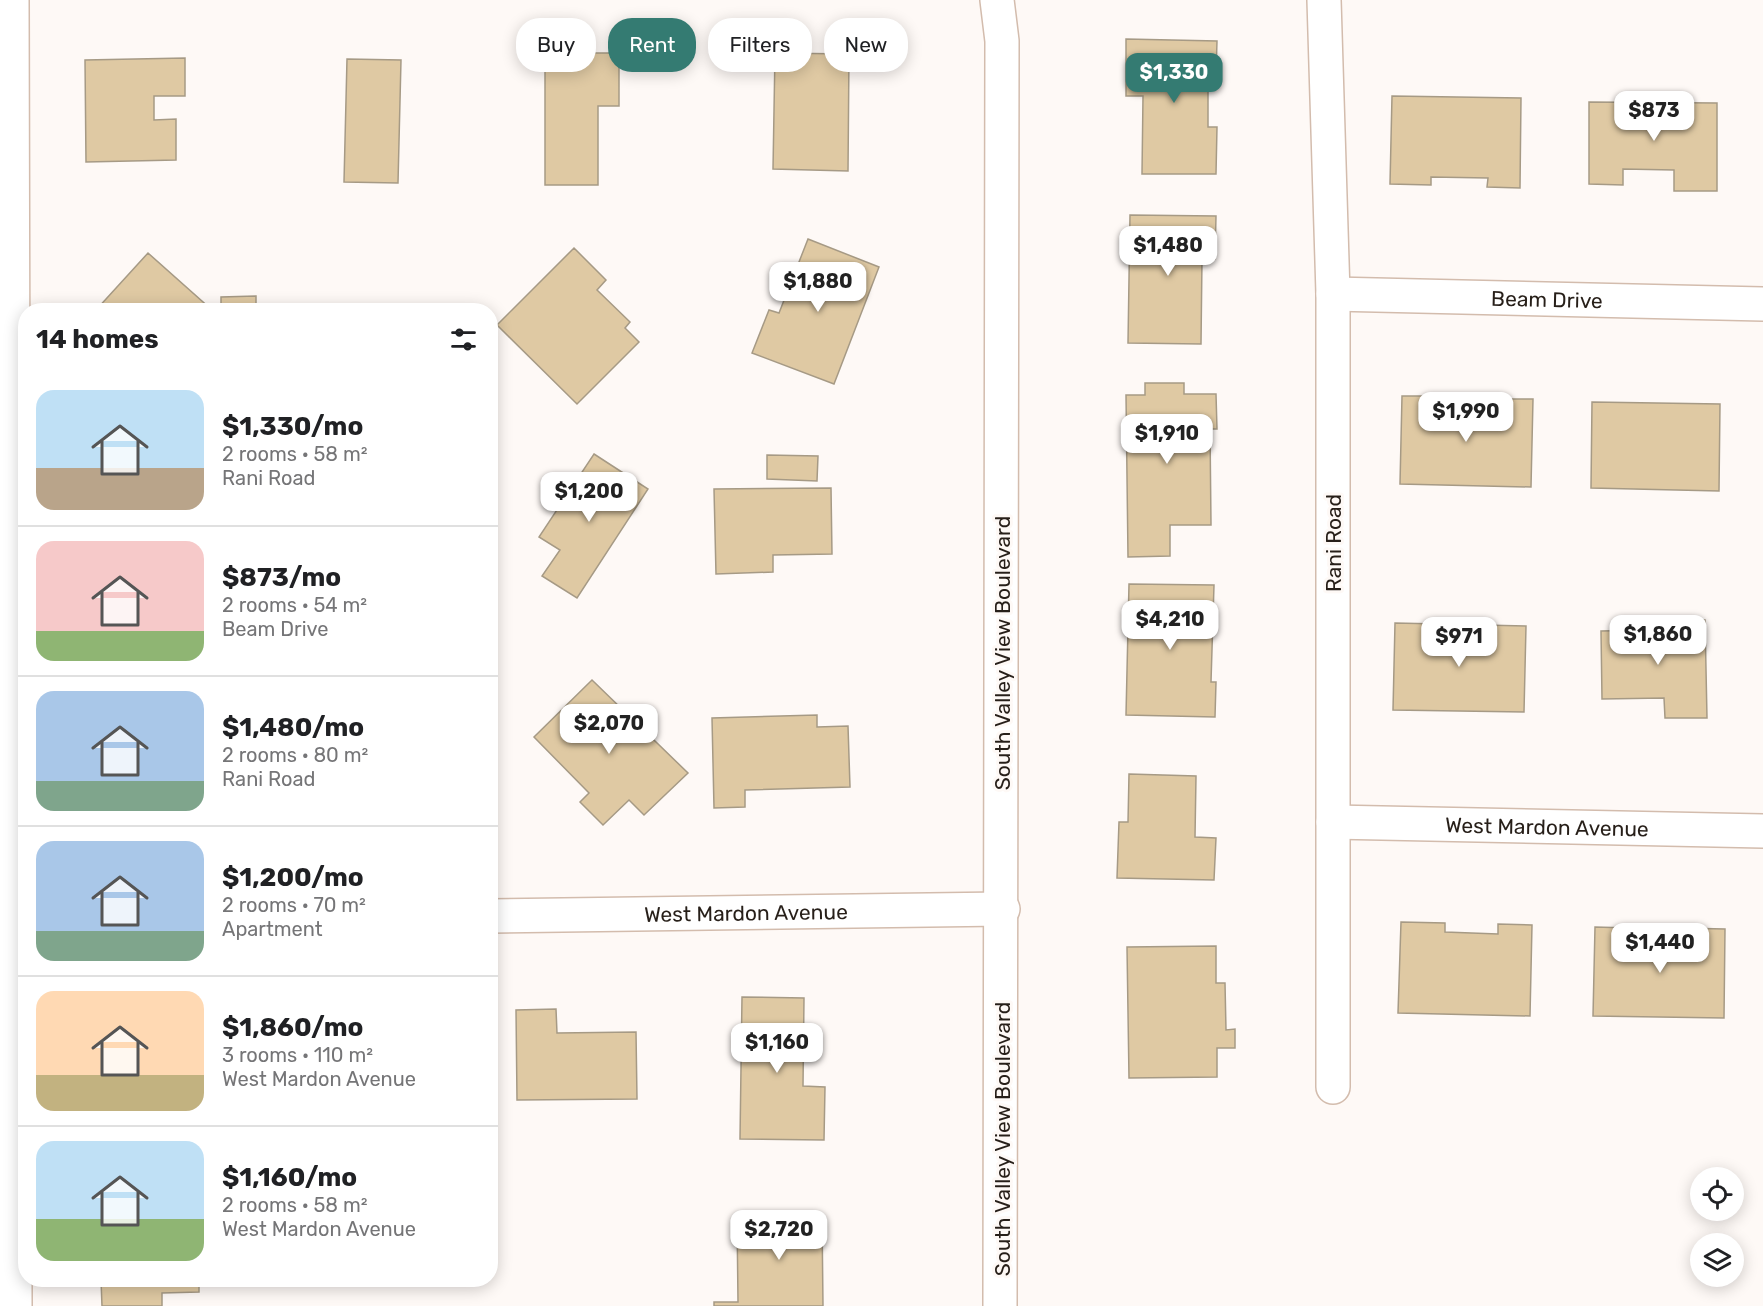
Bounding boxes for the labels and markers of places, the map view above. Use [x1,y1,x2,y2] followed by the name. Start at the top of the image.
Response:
[1125,53,1223,104] pin: $1,330
[1618,91,1690,142] pin: $873
[1119,226,1217,277] pin: $1,480
[769,262,867,313] pin: $1,880
[1417,392,1515,443] pin: $1,990
[1118,414,1216,465] pin: $1,910
[540,472,638,523] pin: $1,200
[1121,600,1219,651] pin: $4,210
[1609,615,1707,666] pin: $1,860
[1423,617,1495,668] pin: $971
[560,704,658,755] pin: $2,070
[1611,923,1709,974] pin: $1,440
[728,1023,826,1074] pin: $1,160
[730,1210,828,1261] pin: $2,720

